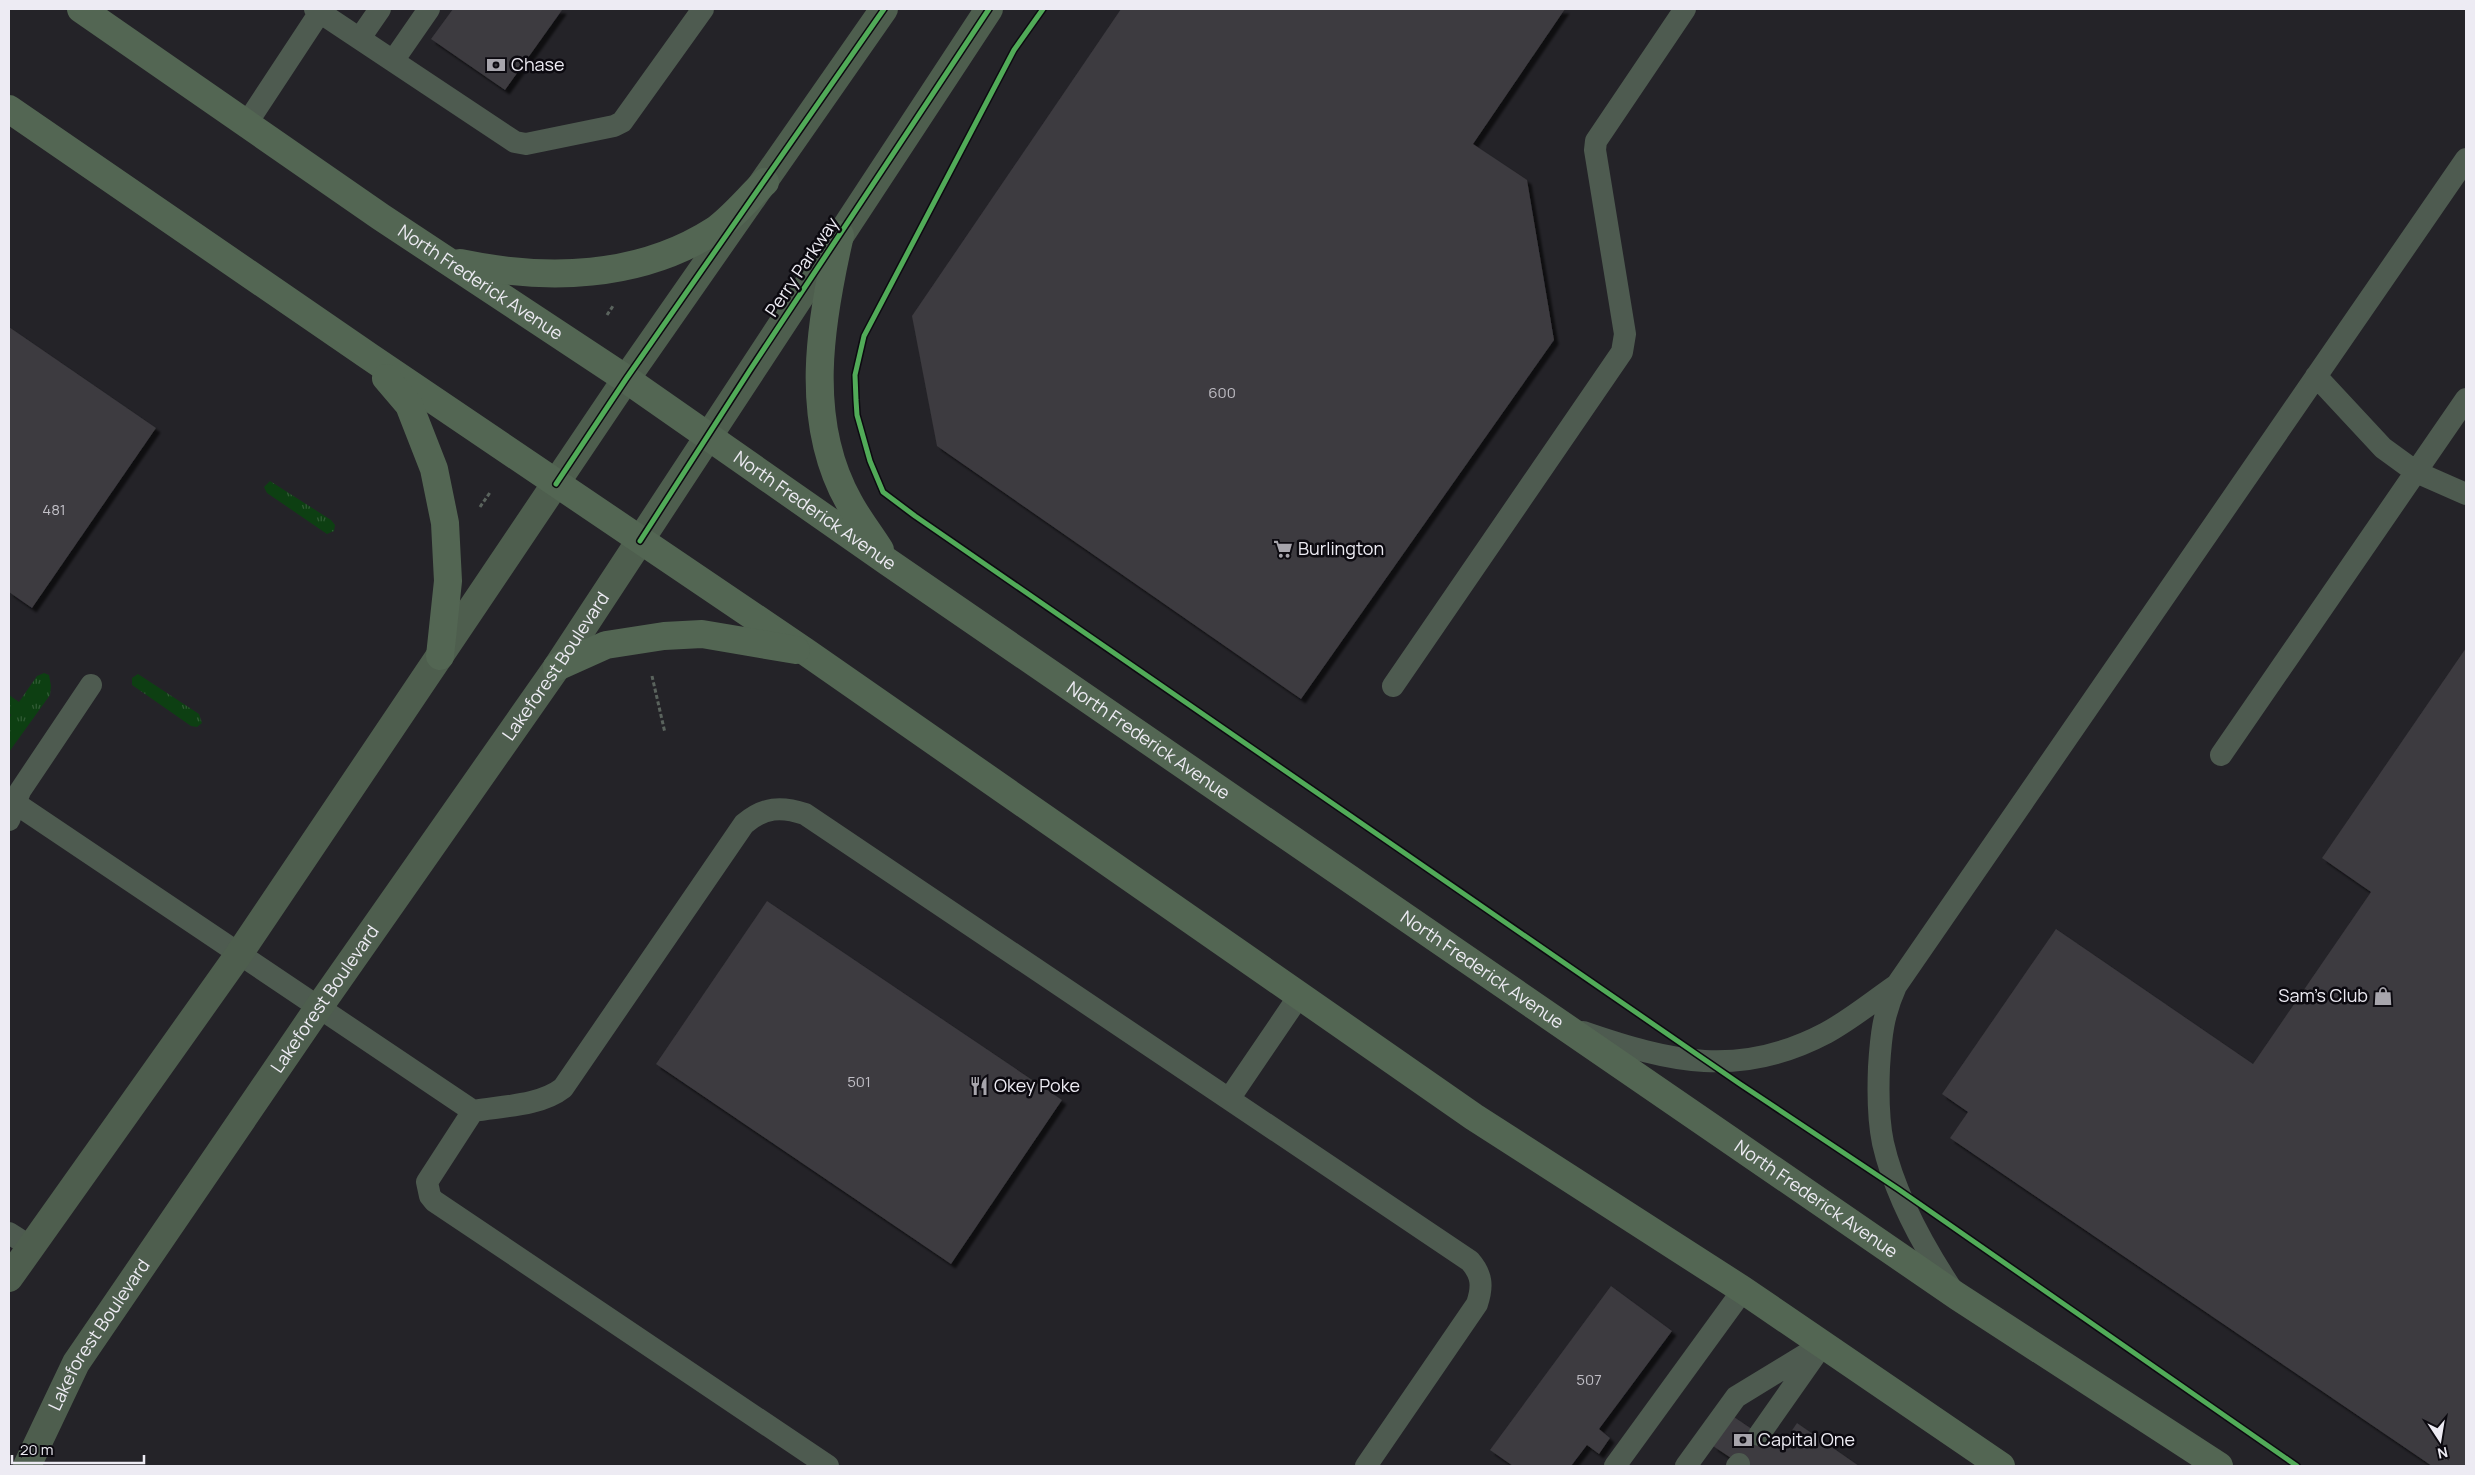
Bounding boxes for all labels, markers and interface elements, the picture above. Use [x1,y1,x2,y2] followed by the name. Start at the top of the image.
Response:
[511,52,565,76] place label: Chase
[485,54,507,76] bank icon: Chase
[759,211,844,321] street label: Perry Parkway
[394,219,568,345] street label: North Frederick Avenue
[1208,382,1236,403] house number: 600
[729,445,901,575] street label: North Frederick Avenue
[42,499,66,520] house number: 481
[1298,536,1384,560] place label: Burlington
[1272,538,1294,560] supermarket icon: Burlington
[496,587,614,745] street label: Lakeforest Boulevard
[1062,675,1235,804] street label: North Frederick Avenue
[1396,905,1569,1034] street label: North Frederick Avenue
[265,920,384,1077] street label: Lakeforest Boulevard
[2278,983,2368,1007] place label: Sam's Club
[2372,985,2394,1007] shop icon: Sam's Club
[847,1071,871,1092] house number: 501
[994,1073,1080,1097] place label: Okey Poke
[968,1075,990,1097] restaurant icon: Okey Poke
[1730,1134,1903,1263] street label: North Frederick Avenue
[42,1254,155,1414] street label: Lakeforest Boulevard
[1576,1369,1602,1390] house number: 507
[2415,1415,2465,1465] north arrow
[1758,1427,1855,1451] place label: Capital One
[1732,1429,1754,1451] bank icon: Capital One
[12,1432,145,1464] scale bar
[20,1439,53,1460] text: 20 m
[2436,1443,2450,1464] text: N

